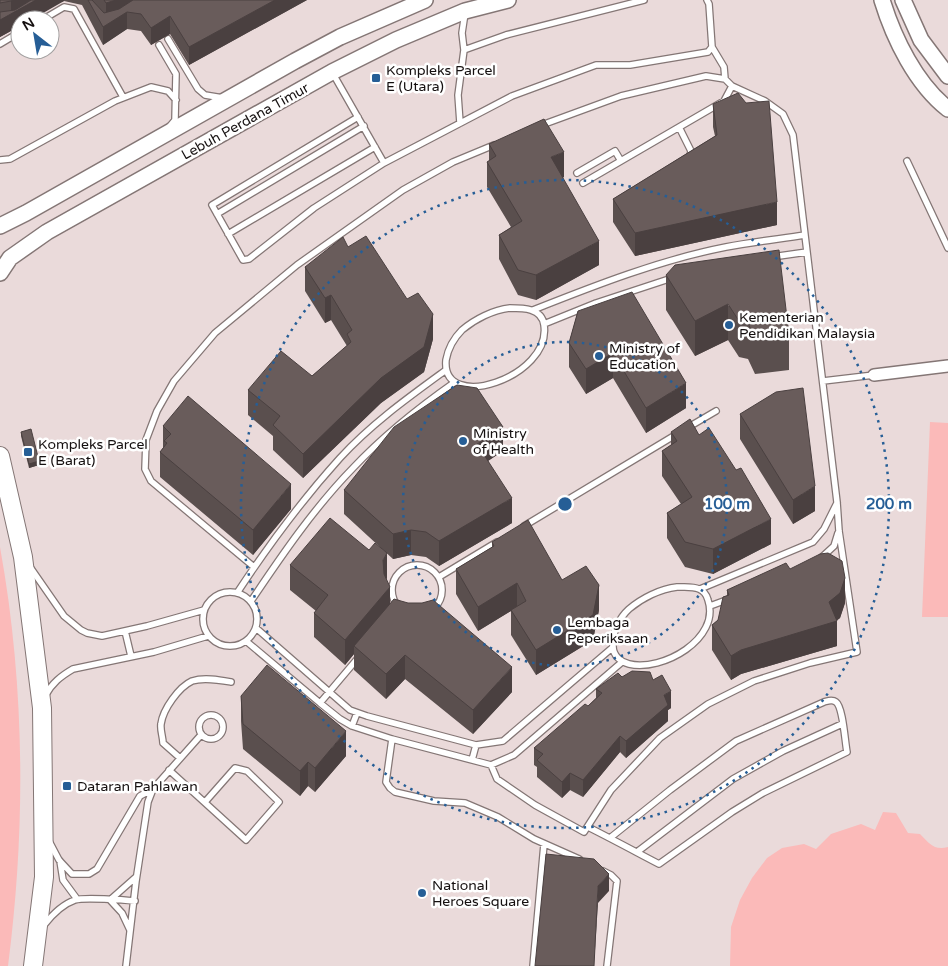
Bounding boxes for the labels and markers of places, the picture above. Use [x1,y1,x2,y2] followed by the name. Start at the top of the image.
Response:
[386,62,496,95] place label: Kompleks Parcel E (Utara)
[370,72,382,84] marker: Kompleks Parcel E (Utara)
[739,309,875,342] place label: Kementerian Pendidikan Malaysia
[723,319,735,331] marker: Kementerian Pendidikan Malaysia
[609,340,681,373] place label: Ministry of Education
[593,350,605,362] marker: Ministry of Education
[473,425,534,458] place label: Ministry of Health
[457,435,469,447] marker: Ministry of Health
[38,436,148,469] place label: Kompleks Parcel E (Barat)
[22,446,34,458] marker: Kompleks Parcel E (Barat)
[556,495,574,513] centre of rings
[567,614,648,647] place label: Lembaga Peperiksaan
[551,624,563,636] marker: Lembaga Peperiksaan
[77,778,198,795] place label: Dataran Pahlawan
[61,780,73,792] marker: Dataran Pahlawan
[432,877,529,910] place label: National Heroes Square
[416,887,428,899] marker: National Heroes Square

